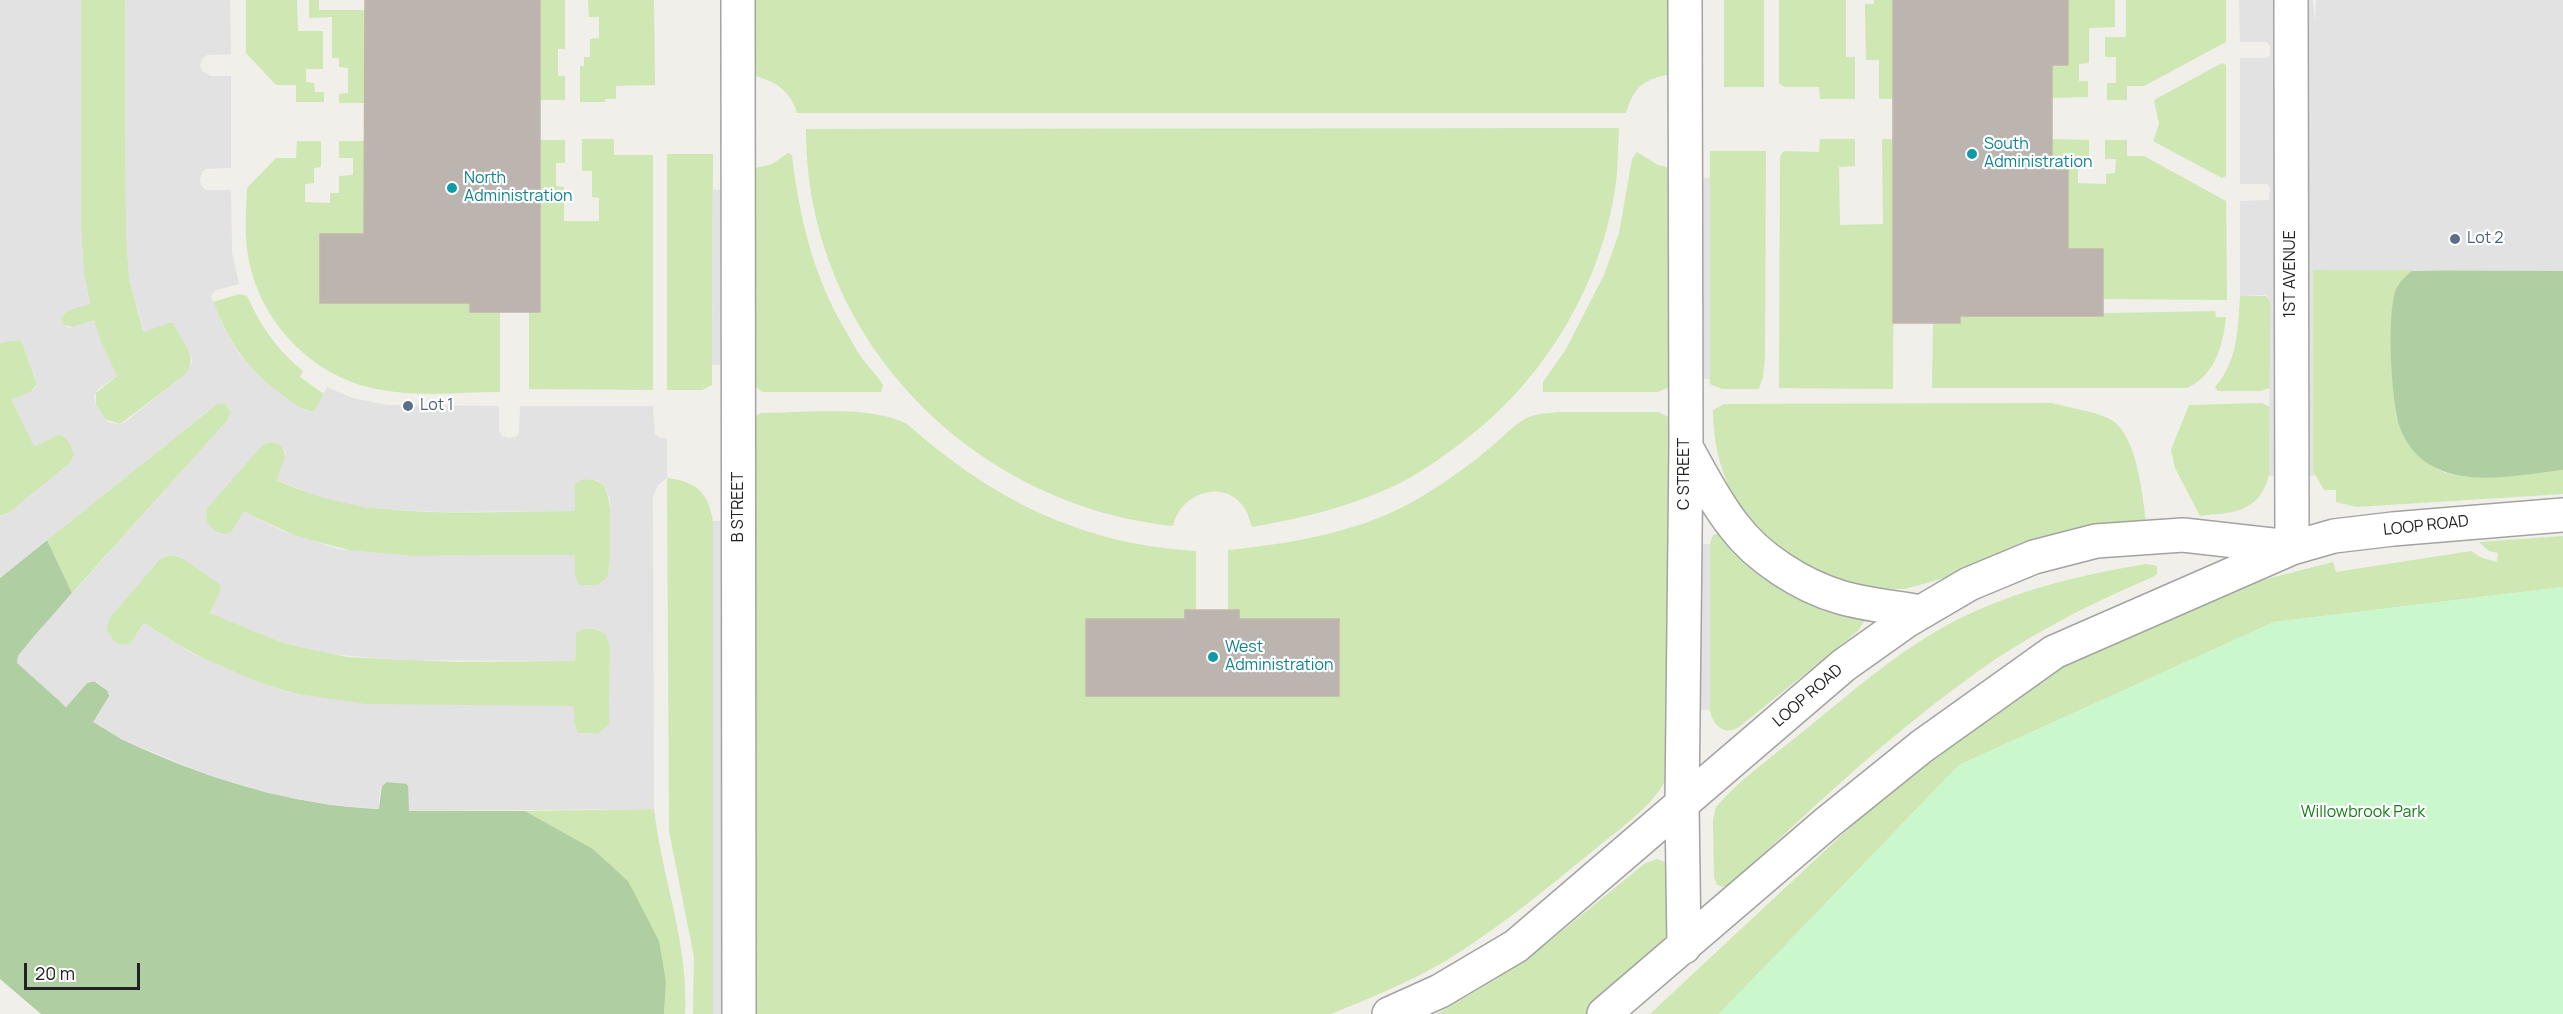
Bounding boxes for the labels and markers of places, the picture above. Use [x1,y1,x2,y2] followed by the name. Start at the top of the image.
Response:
[1984,135,2092,173] place label: South Administration
[1965,147,1979,161] marker: South Administration
[464,169,572,207] place label: North Administration
[445,181,459,195] marker: North Administration
[2467,229,2503,249] place label: Lot 2
[2448,232,2462,246] marker: Lot 2
[420,396,453,416] place label: Lot 1
[401,399,415,413] marker: Lot 1
[1225,638,1333,676] place label: West Administration
[1206,650,1220,664] marker: West Administration

